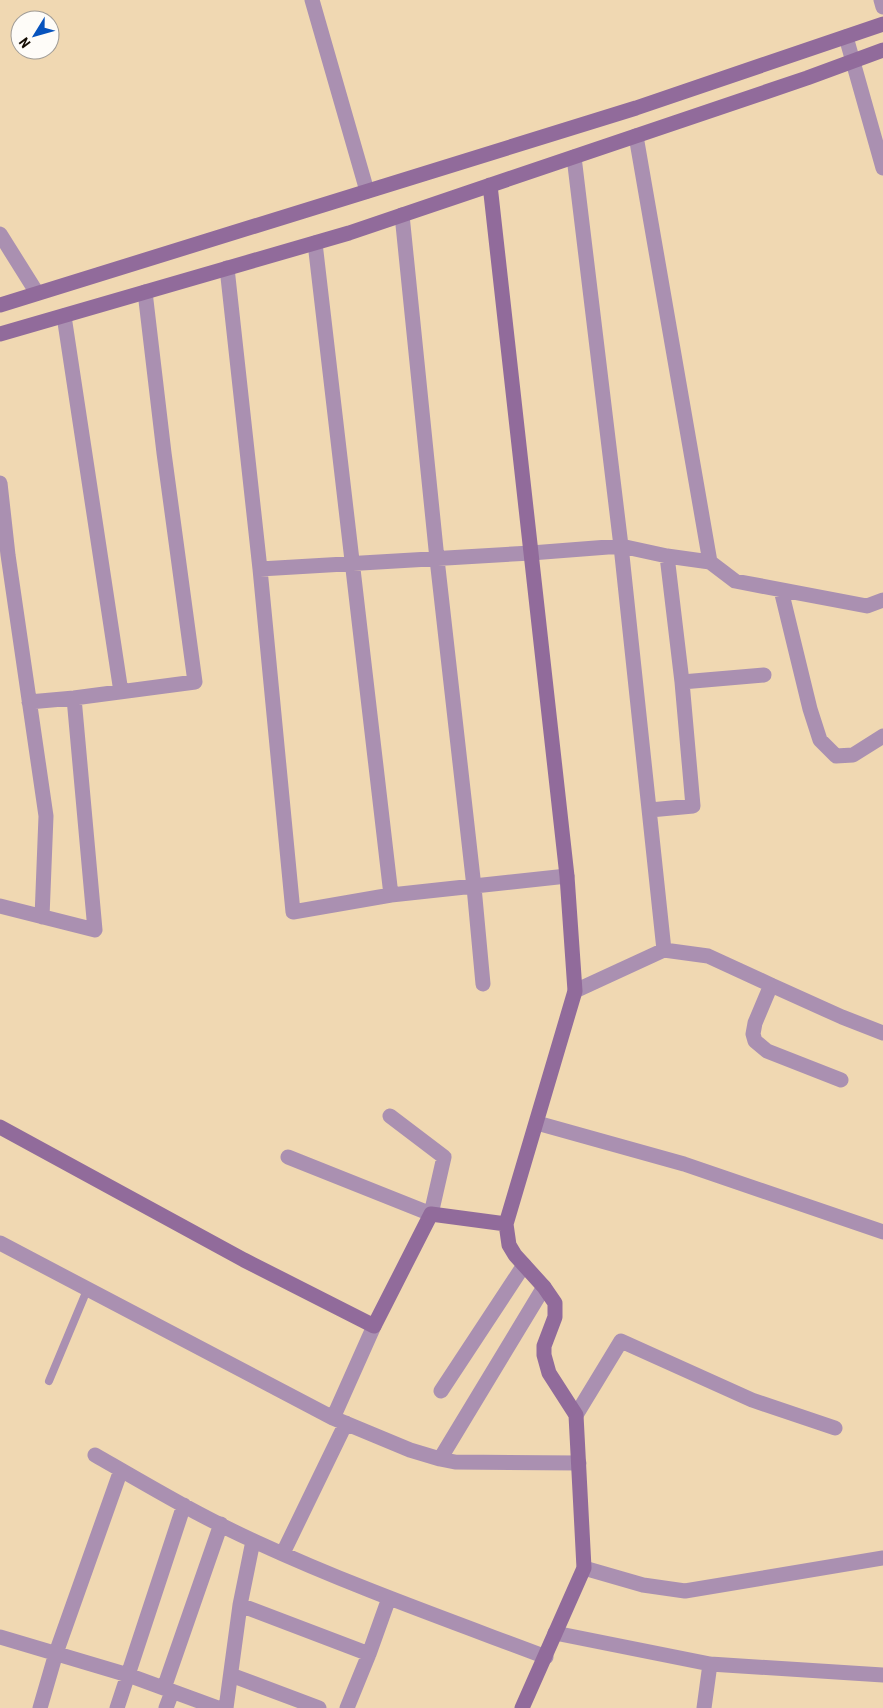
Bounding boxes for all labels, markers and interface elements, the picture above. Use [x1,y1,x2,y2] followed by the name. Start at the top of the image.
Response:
[10,10,60,60] north arrow
[16,35,34,51] text: N

